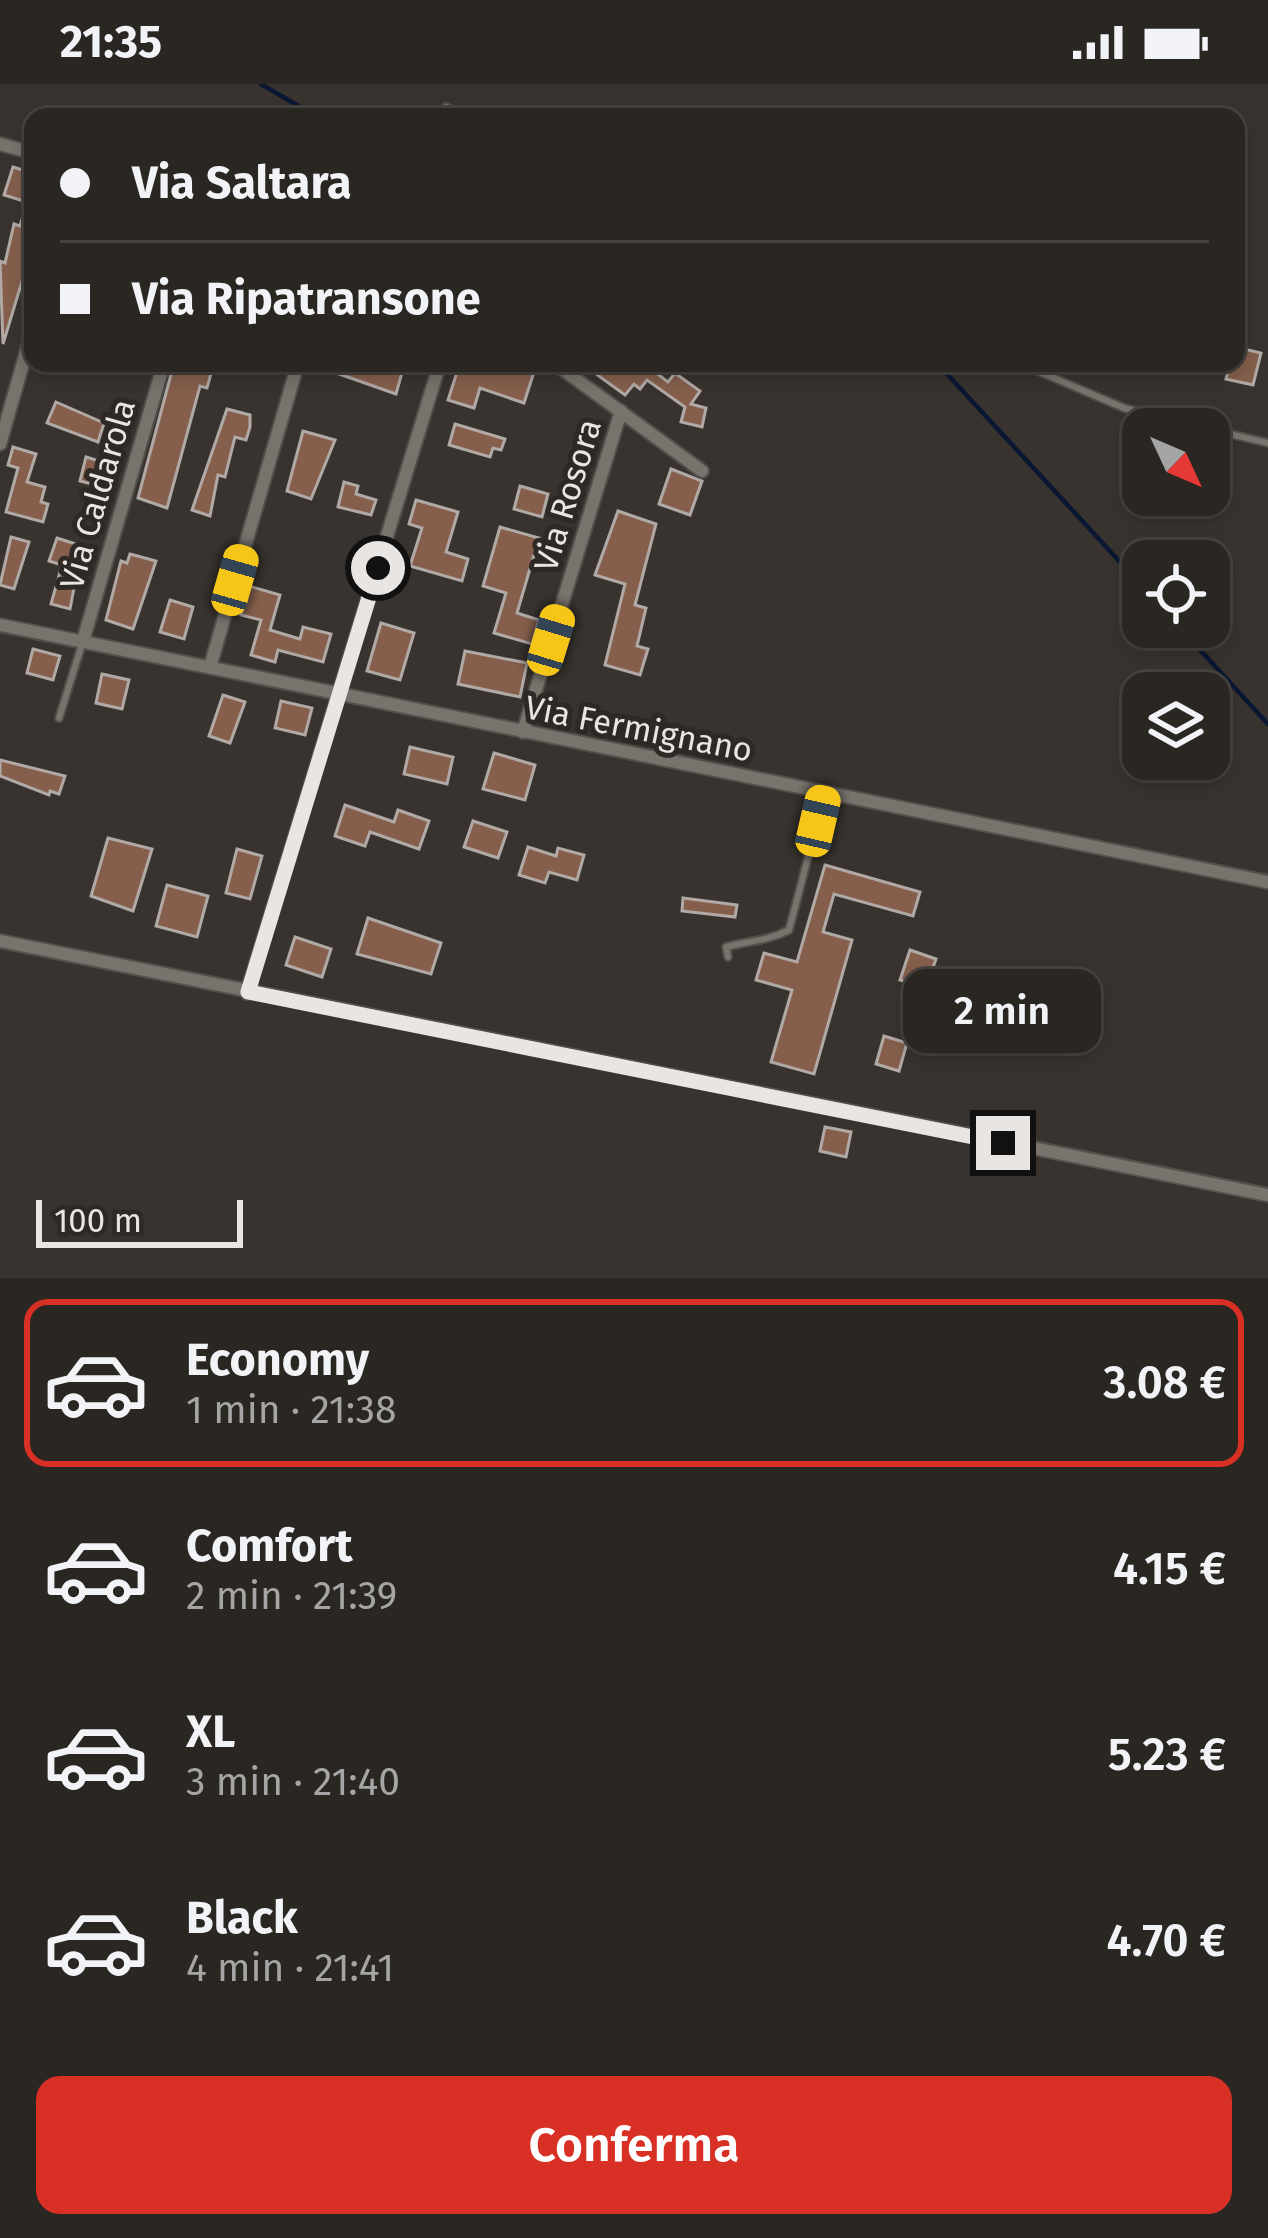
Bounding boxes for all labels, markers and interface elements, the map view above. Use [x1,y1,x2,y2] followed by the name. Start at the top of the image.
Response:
[60,15,162,69] text: 21:35
[132,156,352,210] text: Via Saltara
[132,272,480,326] text: Via Ripatransone
[52,395,144,594] street label: Via Caldarola
[1122,408,1230,516] north arrow
[1122,408,1230,780] map controls
[526,414,610,576] street label: Via Rosora
[208,540,262,620] car
[1122,540,1230,648] button: locate
[351,541,405,595] route start
[523,600,579,680] car
[1122,672,1230,780] button: layers
[522,687,756,771] street label: Via Fermignano
[792,782,844,860] car
[904,969,1102,1053] callout: 2 min
[954,988,1050,1034] text: 2 min
[976,1116,1030,1170] route end
[36,1194,243,1247] scale bar
[54,1201,142,1241] text: 100 m
[42,1329,150,1437] icon: car
[186,1333,369,1387] text: Economy
[1103,1356,1226,1410] text: 3.08 €
[186,1387,396,1433] text: 1 min · 21:38
[42,1515,150,1623] icon: car
[186,1519,353,1573] text: Comfort
[1113,1542,1226,1596] text: 4.15 €
[186,1573,397,1619] text: 2 min · 21:39
[42,1701,150,1809] icon: car
[186,1705,235,1759] text: XL
[1108,1728,1226,1782] text: 5.23 €
[186,1759,400,1805] text: 3 min · 21:40
[42,1887,150,1995] icon: car
[186,1891,298,1945] text: Black
[1106,1914,1226,1968] text: 4.70 €
[186,1945,394,1991] text: 4 min · 21:41
[36,2076,1232,2214] button: Conferma

